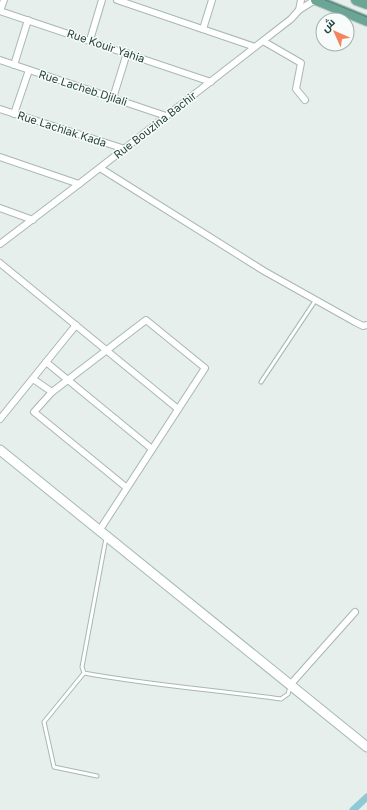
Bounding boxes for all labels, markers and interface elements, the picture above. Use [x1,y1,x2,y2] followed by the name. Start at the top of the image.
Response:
[315,12,355,52] north arrow
[318,15,338,35] text: ش
[65,26,147,66] street label: Rue Kouir Yahia
[37,67,129,109] street label: Rue Lacheb Djilali
[111,88,199,162] street label: Rue Bouzina Bachir
[16,108,108,150] street label: Rue Lachlak Kada

